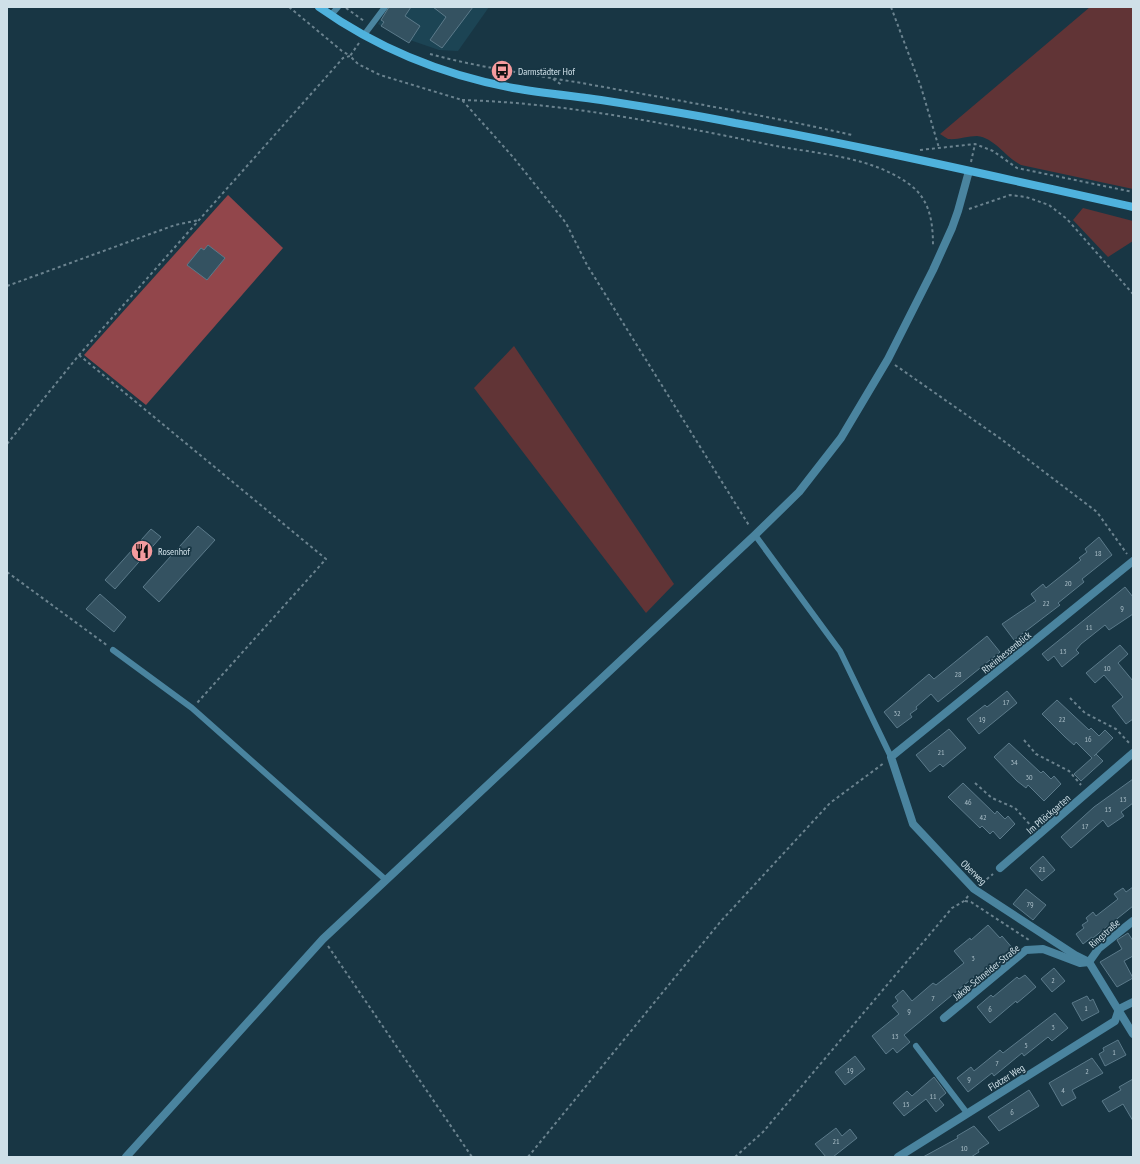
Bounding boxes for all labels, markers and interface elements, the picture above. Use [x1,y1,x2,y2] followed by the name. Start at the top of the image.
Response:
[489,58,515,84] bus stop icon: Darmstädter Hof
[518,65,575,78] place label: Darmstädter Hof
[129,538,155,564] restaurant icon: Rosenhof
[158,545,190,558] place label: Rosenhof
[1094,548,1102,558] house number: 18
[1064,578,1072,588] house number: 20
[1042,598,1050,608] house number: 22
[1120,603,1124,613] house number: 9
[1085,622,1093,632] house number: 11
[979,628,1034,676] street label: Rheinhessenblick
[1059,646,1067,656] house number: 13
[1103,663,1111,673] house number: 10
[954,669,962,679] house number: 28
[1002,697,1010,707] house number: 17
[893,708,901,718] house number: 32
[978,714,986,724] house number: 19
[1058,714,1066,724] house number: 22
[1084,734,1092,744] house number: 16
[937,747,945,757] house number: 21
[1010,757,1018,767] house number: 34
[1025,772,1033,782] house number: 30
[1024,792,1073,837] street label: Im Pflöckgarten
[1119,794,1127,804] house number: 13
[964,797,972,807] house number: 46
[1104,804,1112,814] house number: 15
[979,812,987,822] house number: 42
[1081,821,1089,831] house number: 17
[958,857,989,888] street label: Oberweg
[1038,864,1046,874] house number: 21
[1026,899,1034,909] house number: 79
[1086,916,1123,951] street label: Ringstraße
[950,942,1022,1004] street label: Jakob-Schneider-Straße
[971,953,975,963] house number: 3
[1051,975,1055,985] house number: 2
[931,993,935,1003] house number: 7
[1084,1003,1088,1013] house number: 1
[988,1004,992,1014] house number: 6
[907,1006,911,1016] house number: 9
[1051,1022,1055,1032] house number: 3
[891,1031,899,1041] house number: 13
[1024,1040,1028,1050] house number: 5
[1112,1047,1116,1057] house number: 1
[995,1058,999,1068] house number: 7
[986,1061,1027,1094] street label: Flotzer Weg
[846,1065,854,1075] house number: 19
[1085,1066,1089,1076] house number: 2
[967,1074,971,1084] house number: 9
[1061,1085,1065,1095] house number: 4
[929,1091,937,1101] house number: 11
[902,1099,910,1109] house number: 15
[1010,1107,1014,1117] house number: 6
[832,1136,840,1146] house number: 21
[960,1143,968,1153] house number: 10

